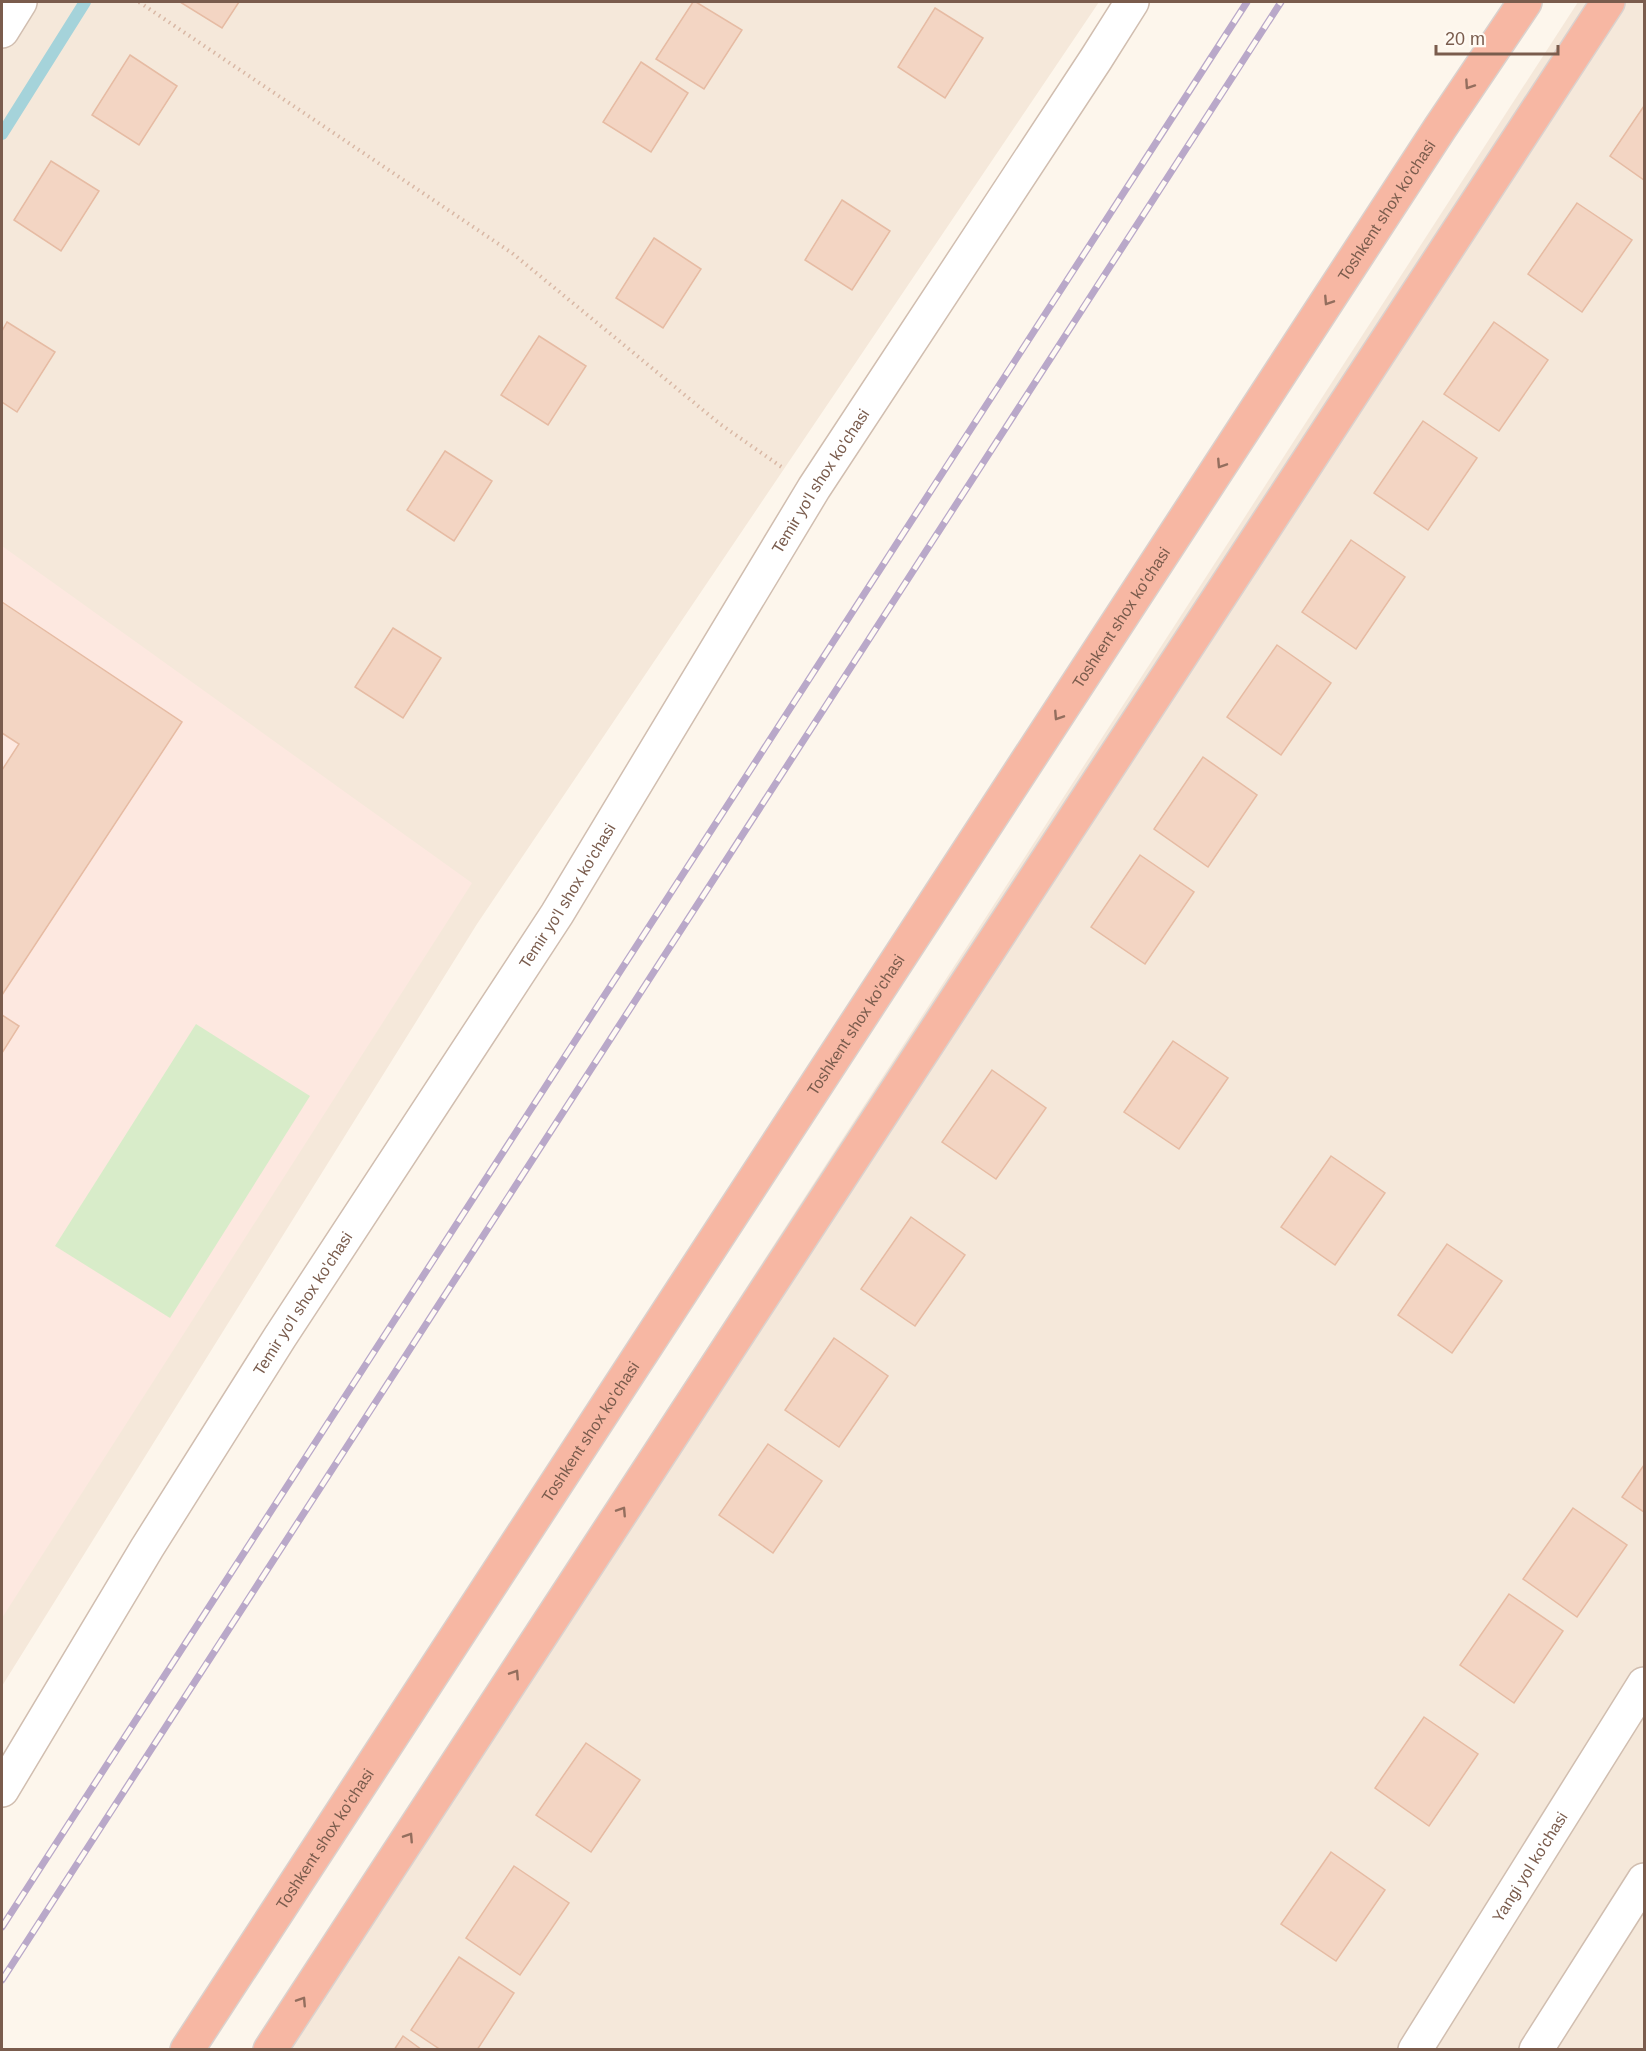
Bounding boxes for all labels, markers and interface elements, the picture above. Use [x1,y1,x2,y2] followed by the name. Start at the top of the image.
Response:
[1436,18,1558,56] scale bar
[1445,29,1485,49] text: 20 m
[1465,78,1476,89] one-way arrow
[1334,137,1438,284] street label: Toshkent shox ko'chasi
[1324,294,1335,305] one-way arrow
[768,406,872,556] street label: Temir yo'l shox ko'chasi
[1217,458,1229,468] one-way arrow
[1069,544,1173,691] street label: Toshkent shox ko'chasi
[1054,709,1065,720] one-way arrow
[516,820,618,971] street label: Temir yo'l shox ko'chasi
[804,951,907,1098] street label: Toshkent shox ko'chasi
[250,1229,355,1378] street label: Temir yo'l shox ko'chasi
[538,1358,642,1505] street label: Toshkent shox ko'chasi
[615,1506,626,1517] one-way arrow
[508,1670,520,1680] one-way arrow
[273,1766,377,1912] street label: Toshkent shox ko'chasi
[1489,1809,1570,1925] street label: Yangi yol ko'chasi
[402,1833,413,1844] one-way arrow
[295,1996,306,2007] one-way arrow

